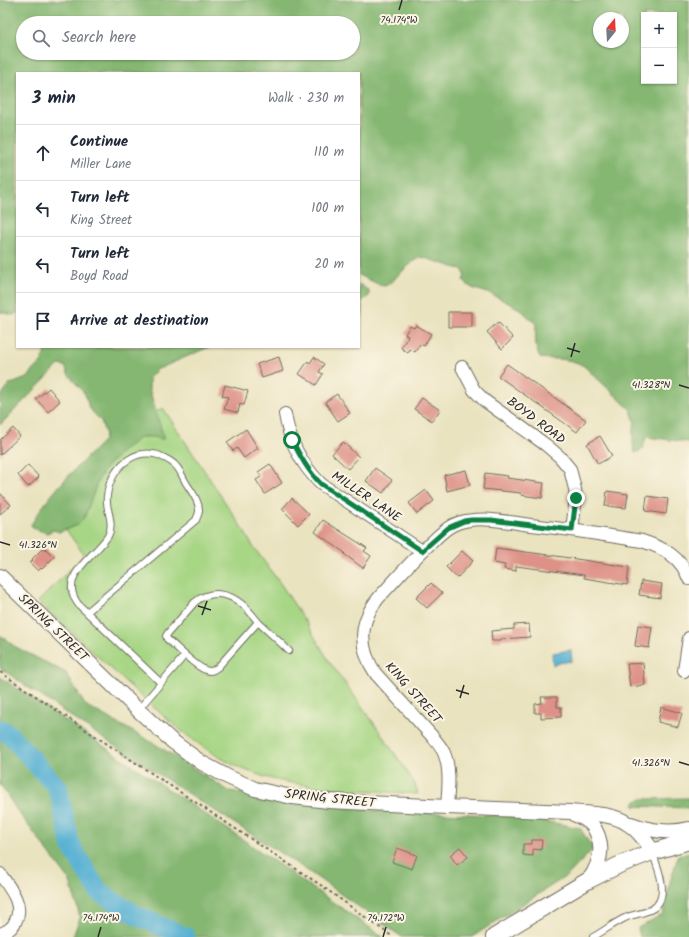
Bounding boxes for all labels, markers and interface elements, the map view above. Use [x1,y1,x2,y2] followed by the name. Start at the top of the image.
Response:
[381,12,418,28] text: 74.174°W
[593,12,629,48] north arrow
[641,12,677,84] map controls
[641,12,677,48] button: +
[16,16,360,60] search box
[62,26,136,50] text: Search here
[30,27,52,49] icon: search
[641,48,677,84] button: −
[32,85,76,112] text: 3 min
[268,88,344,109] text: Walk · 230 m
[70,130,128,154] text: Continue
[32,142,54,164] icon: ahead
[314,142,344,163] text: 110 m
[70,154,131,175] text: Miller Lane
[70,186,130,210] text: Turn left
[32,198,54,220] icon: left
[311,198,344,219] text: 100 m
[70,210,132,231] text: King Street
[70,242,130,266] text: Turn left
[32,254,54,276] icon: left
[314,254,344,275] text: 20 m
[70,266,128,287] text: Boyd Road
[70,309,209,333] text: Arrive at destination
[32,310,54,332] icon: arrive
[632,377,671,393] text: 41.328°N
[502,392,570,450] street label: BOYD ROAD
[283,431,301,449] route start
[327,466,405,528] street label: MILLER LANE
[567,489,585,507] route end
[19,537,57,553] text: 41.326°N
[13,589,94,668] street label: SPRING STREET
[379,657,447,730] street label: KING STREET
[632,755,670,771] text: 41.326°N
[284,784,377,814] street label: SPRING STREET
[83,910,120,926] text: 74.174°W
[367,910,405,926] text: 74.172°W

